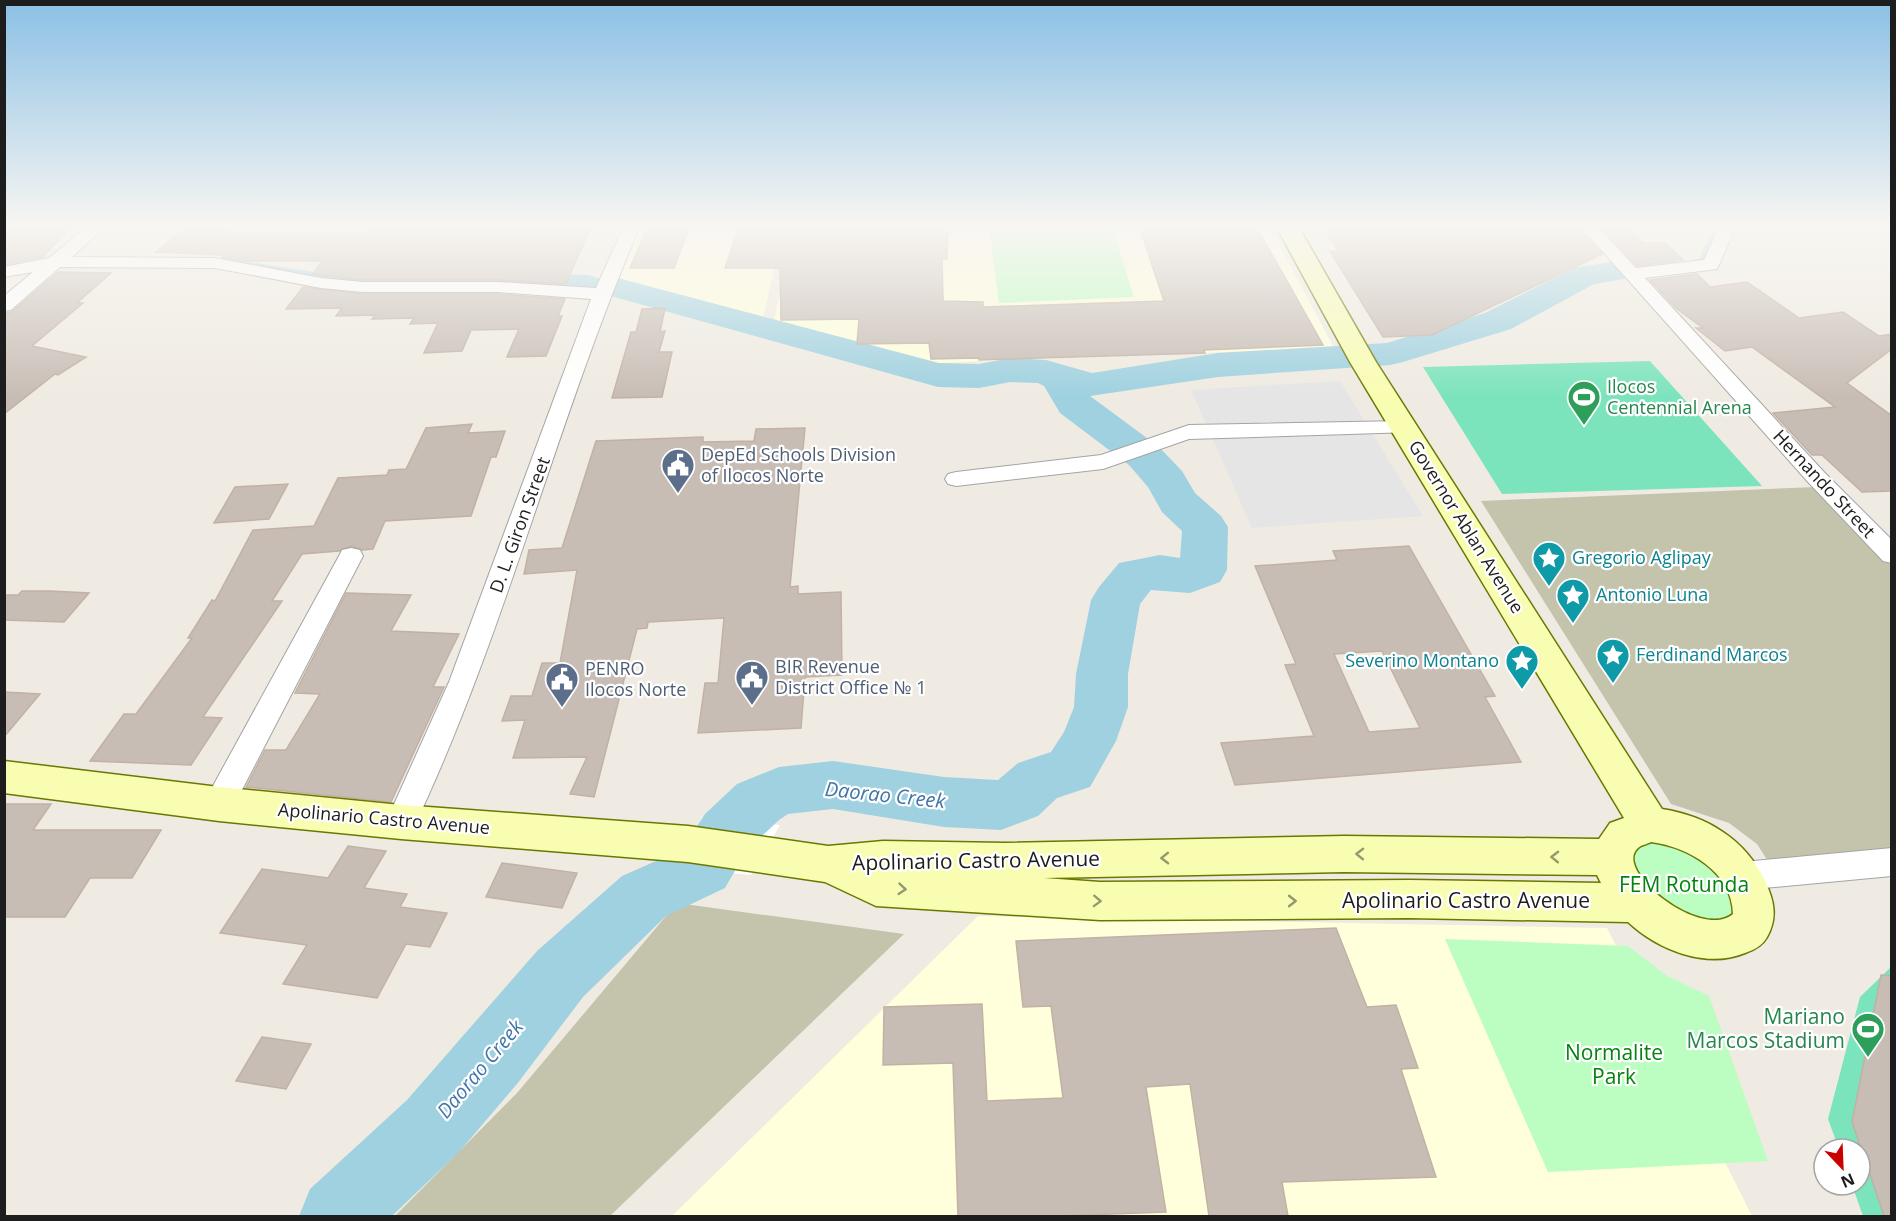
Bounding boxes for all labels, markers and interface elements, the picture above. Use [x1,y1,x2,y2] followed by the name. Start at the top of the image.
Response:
[1607,374,1752,419] place label: Ilocos Centennial Arena
[1566,379,1602,426] sports icon: Ilocos Centennial Arena
[1768,424,1881,543] street label: Hernando Street
[1404,435,1530,617] street label: Governor Ablan Avenue
[701,442,896,487] place label: DepEd Schools Division of Ilocos Norte
[660,447,696,494] public building icon: DepEd Schools Division of Ilocos Norte
[483,453,555,596] street label: D. L. Giron Street
[1531,540,1567,587] place icon: Gregorio Aglipay
[1572,545,1712,569] place label: Gregorio Aglipay
[1555,577,1591,624] place icon: Antonio Luna
[1596,582,1708,606] place label: Antonio Luna
[1595,637,1631,684] place icon: Ferdinand Marcos
[1636,642,1788,666] place label: Ferdinand Marcos
[1504,643,1540,690] place icon: Severino Montano
[1345,648,1499,672] place label: Severino Montano
[775,654,927,699] place label: BIR Revenue District Office № 1
[585,656,686,701] place label: PENRO Ilocos Norte
[734,659,770,706] public building icon: BIR Revenue District Office № 1
[544,661,580,708] public building icon: PENRO Ilocos Norte
[823,775,948,814] water label: Daorao Creek
[277,797,491,839] street label: Apolinario Castro Avenue
[852,844,1100,876] street label: Apolinario Castro Avenue
[1355,848,1364,860] one-way arrow
[1160,851,1169,864] one-way arrow
[1550,851,1559,863] one-way arrow
[1619,870,1749,898] park label: FEM Rotunda
[897,882,907,895] one-way arrow
[1342,886,1590,914] street label: Apolinario Castro Avenue
[1092,895,1101,907] one-way arrow
[1287,895,1296,907] one-way arrow
[1687,1002,1845,1054] place label: Mariano Marcos Stadium
[1850,1011,1886,1058] sports icon: Mariano Marcos Stadium
[430,1013,530,1124] water label: Daorao Creek
[1565,1038,1663,1090] park label: Normalite Park
[1812,1137,1872,1197] north arrow
[1838,1168,1858,1193] text: N

